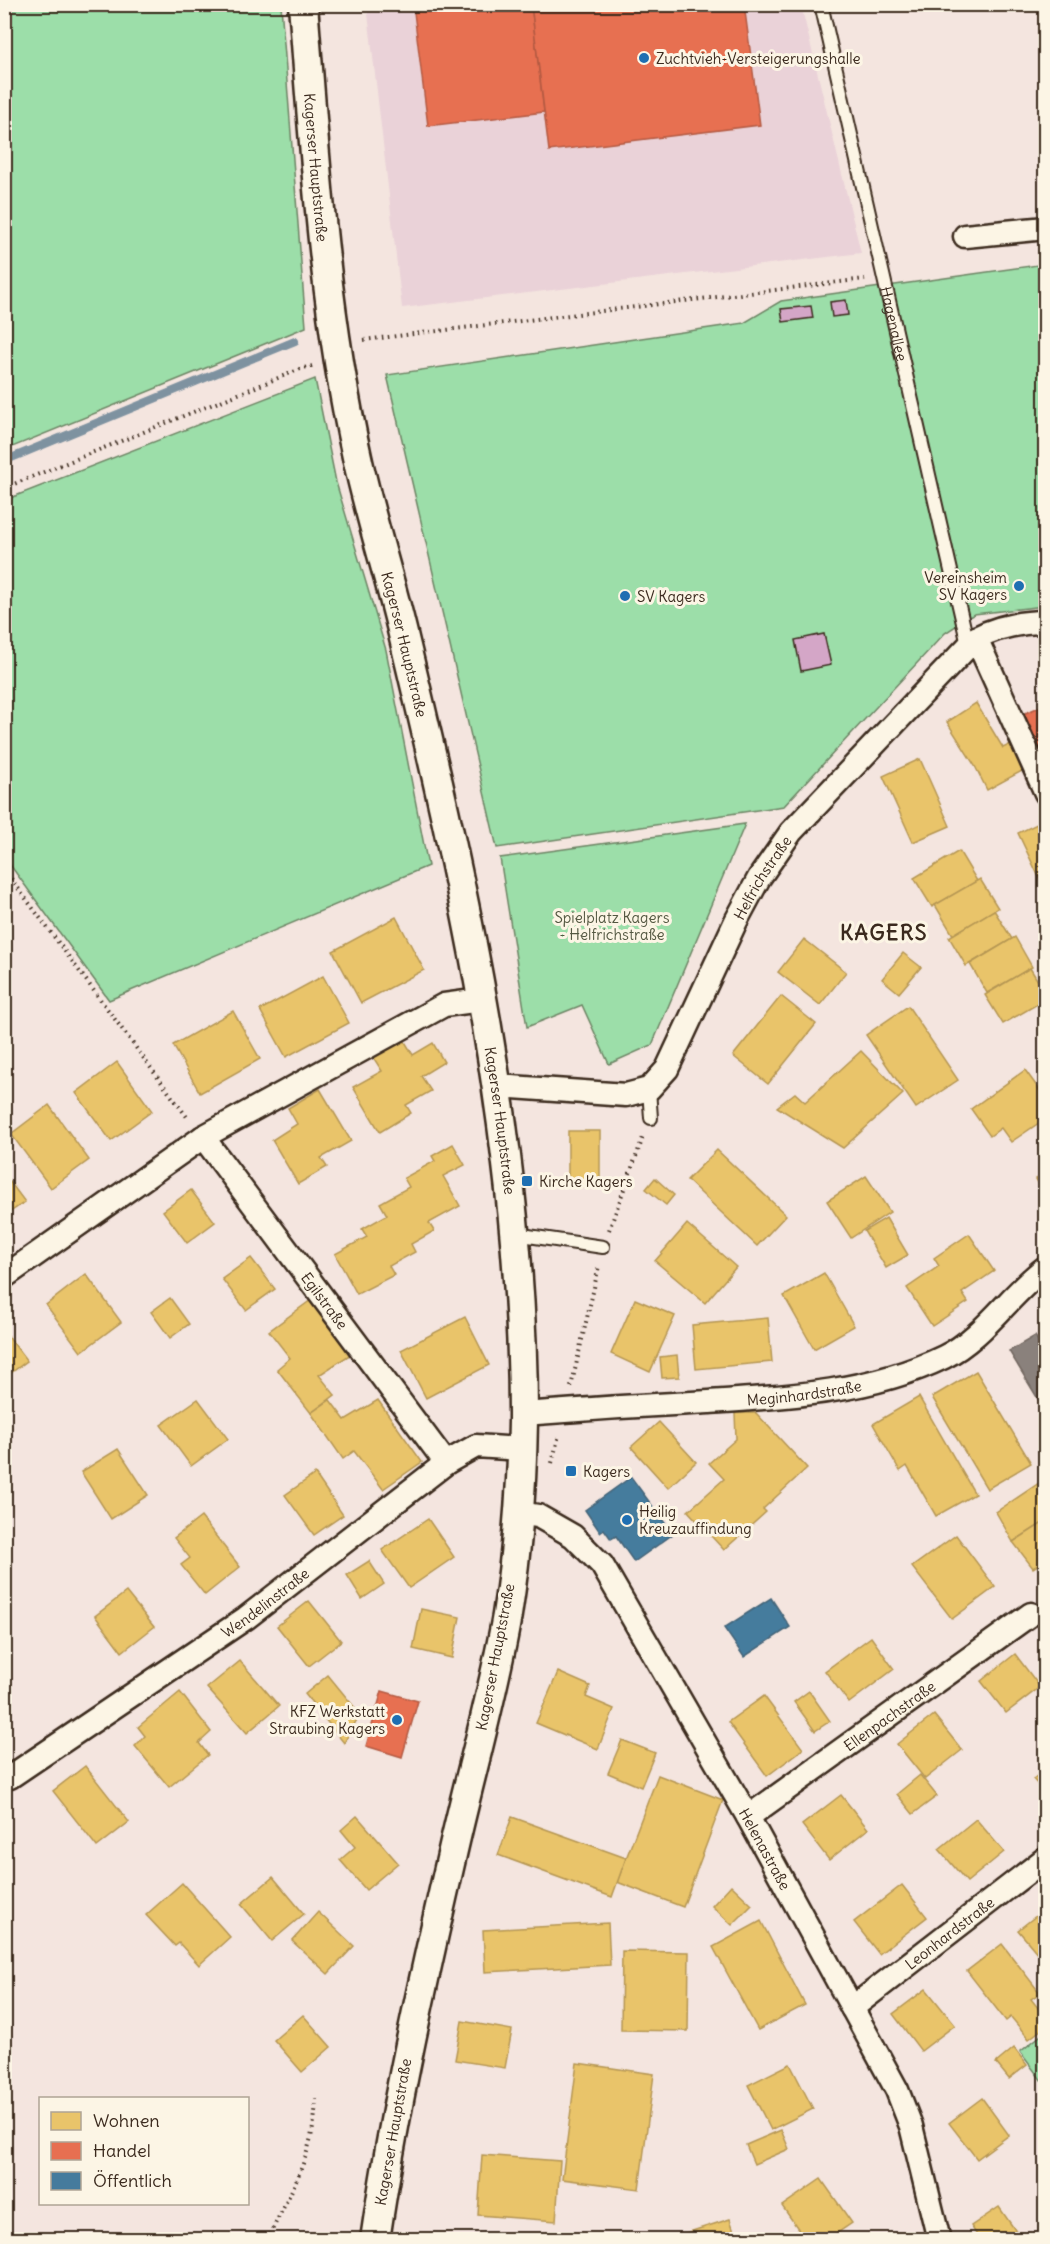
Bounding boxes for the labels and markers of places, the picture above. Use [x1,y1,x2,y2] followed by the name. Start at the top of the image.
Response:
[656,49,861,68] place label: Zuchtvieh-Versteigerungshalle
[637,51,651,65] marker: Zuchtvieh-Versteigerungshalle
[924,568,1007,604] place label: Vereinsheim SV Kagers
[1012,579,1026,593] marker: Vereinsheim SV Kagers
[637,587,706,606] place label: SV Kagers
[618,589,632,603] marker: SV Kagers
[539,1172,633,1191] place label: Kirche Kagers
[520,1174,534,1188] marker: Kirche Kagers
[583,1462,630,1481] place label: Kagers
[564,1464,578,1478] marker: Kagers
[639,1502,752,1538] place label: Heilig Kreuzauffindung
[620,1513,634,1527] marker: Heilig Kreuzauffindung
[269,1702,385,1738] place label: KFZ Werkstatt Straubing Kagers
[390,1713,404,1727] marker: KFZ Werkstatt Straubing Kagers

